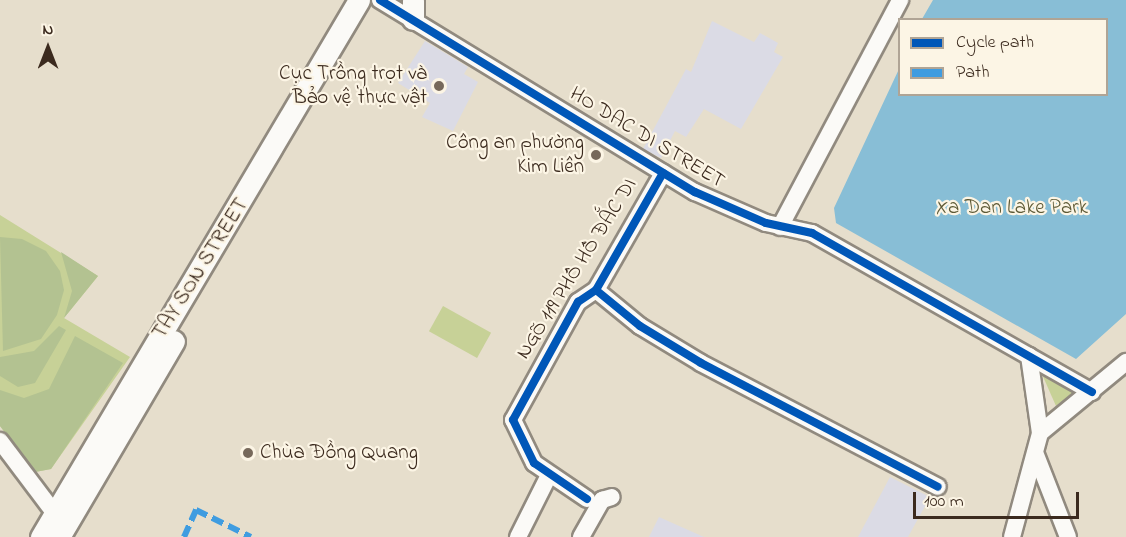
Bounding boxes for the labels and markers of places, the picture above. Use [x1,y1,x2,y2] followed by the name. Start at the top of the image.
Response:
[279,61,427,111] place label: Cục Trồng trọt và Bảo vệ thực vật
[432,79,446,93] marker: Cục Trồng trọt và Bảo vệ thực vật
[446,130,584,180] place label: Công an phường Kim Liên
[589,148,603,162] marker: Công an phường Kim Liên
[260,440,418,466] place label: Chùa Đồng Quang
[241,446,255,460] marker: Chùa Đồng Quang

